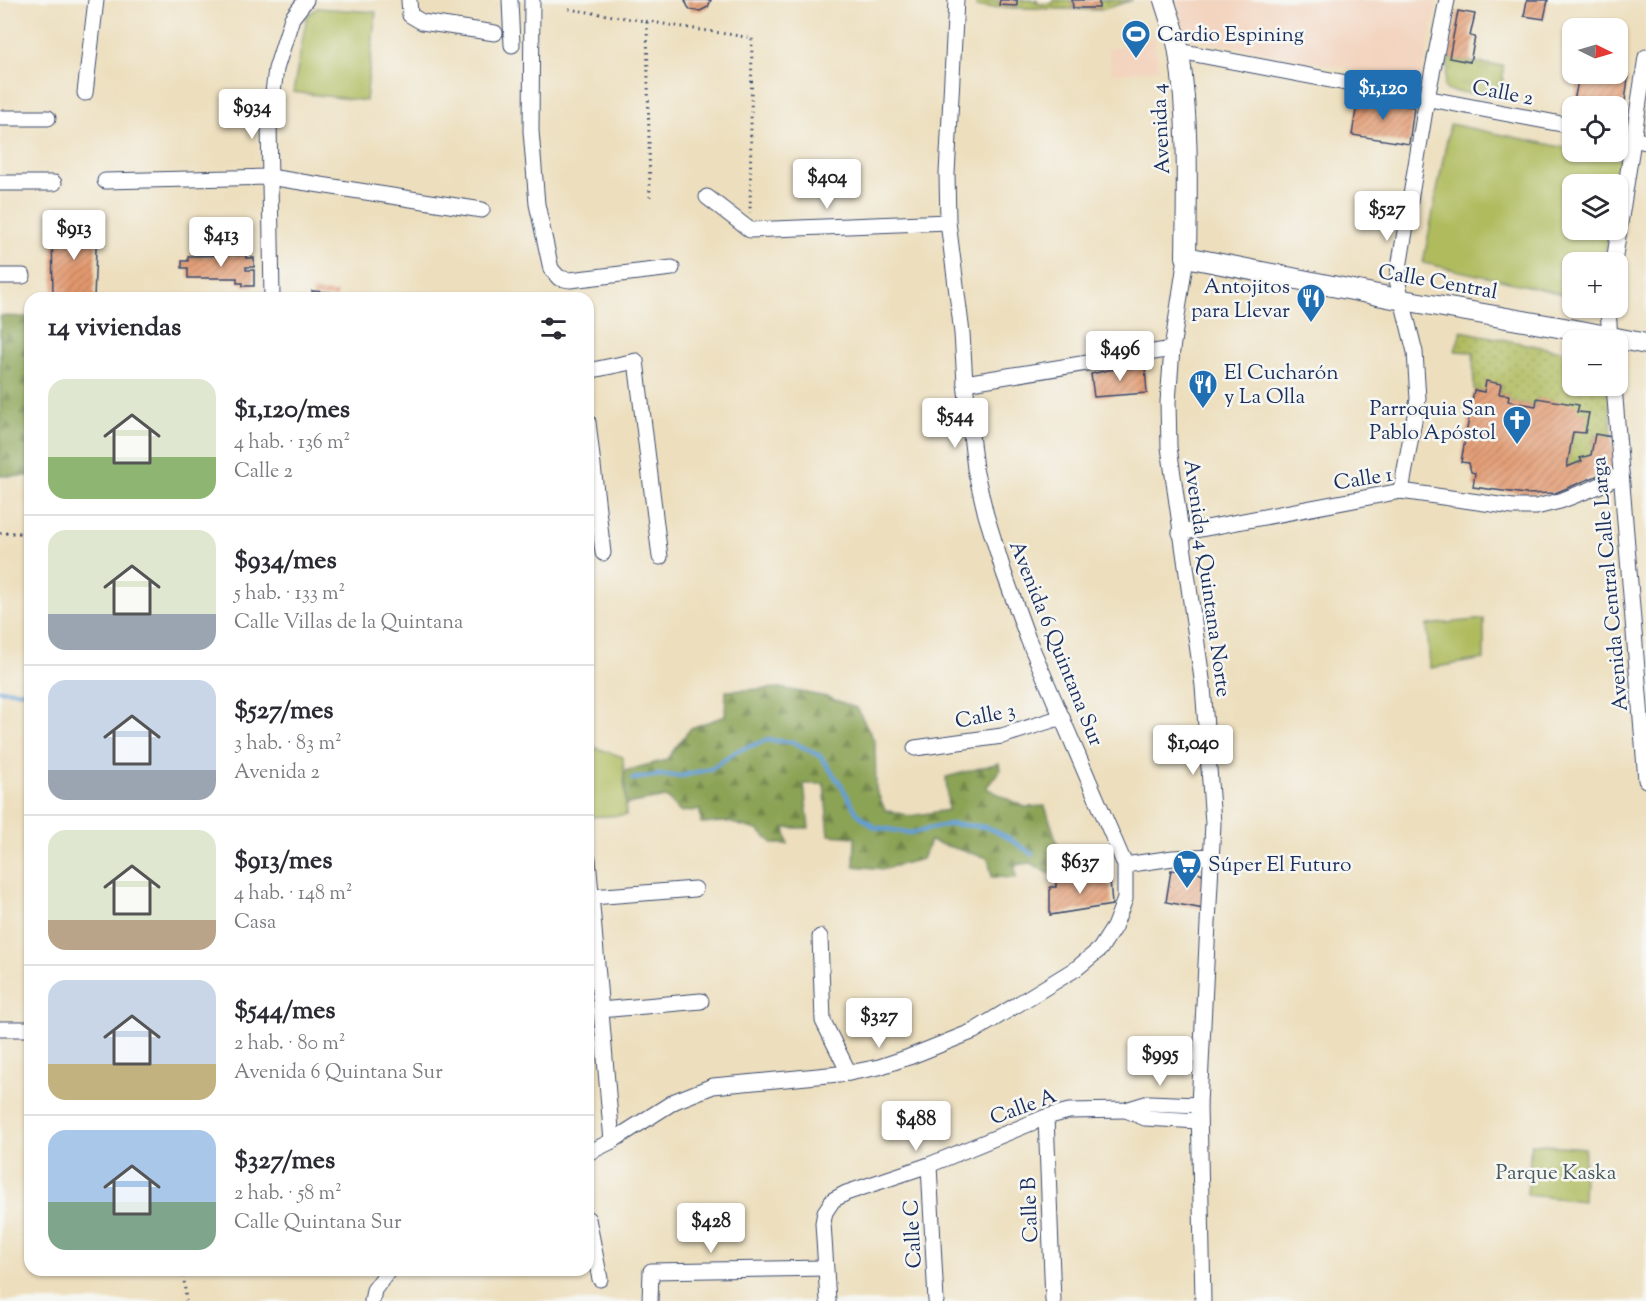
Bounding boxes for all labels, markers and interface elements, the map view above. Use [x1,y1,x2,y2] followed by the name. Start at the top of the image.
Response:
[1120,18,1152,60] sports icon: Cardio Espining
[1562,18,1628,84] north arrow
[1562,18,1628,396] map controls
[1157,21,1304,51] place label: Cardio Espining
[1334,70,1432,121] pin: $1,120
[1469,73,1536,115] street label: Calle 2
[1358,75,1408,104] text: $1,120
[1145,83,1179,175] street label: Avenida 4
[216,89,288,140] pin: $934
[233,94,271,123] text: $934
[1562,96,1628,162] button: locate
[791,159,863,210] pin: $404
[807,164,847,193] text: $404
[1562,174,1628,240] button: layers
[1351,191,1423,242] pin: $527
[1369,196,1405,225] text: $527
[38,210,110,261] pin: $913
[56,215,92,244] text: $913
[185,217,257,268] pin: $413
[203,222,239,251] text: $413
[1562,252,1628,318] button: +
[1375,258,1500,308] street label: Calle Central
[1191,273,1290,327] place label: Antojitos para Llevar
[1295,282,1327,324] restaurant icon: Antojitos para Llevar
[48,310,181,347] text: 14 viviendas
[537,312,570,345] icon: filters
[1562,330,1628,396] button: −
[1084,331,1156,382] pin: $496
[1100,336,1140,365] text: $496
[1224,359,1339,413] place label: El Cucharón y La Olla
[1187,368,1219,410] restaurant icon: El Cucharón y La Olla
[234,392,350,429] text: $1,120/mes
[1369,395,1496,449] place label: Parroquia San Pablo Apóstol
[919,398,991,449] pin: $544
[96,403,168,475] icon: home
[936,403,974,432] text: $544
[1501,404,1533,446] church icon: Parroquia San Pablo Apóstol
[234,429,350,458] text: 4 hab. · 136 m²
[1585,455,1637,712] street label: Avenida Central Calle Larga
[234,458,293,487] text: Calle 2
[1174,458,1238,699] street label: Avenida 4 Quintana Norte
[1332,461,1395,499] street label: Calle 1
[1000,537,1110,751] street label: Avenida 6 Quintana Sur
[234,543,337,580] text: $934/mes
[96,554,168,626] icon: home
[234,580,345,609] text: 5 hab. · 133 m²
[234,609,463,638] text: Calle Villas de la Quintana
[234,693,334,730] text: $527/mes
[953,696,1018,737] street label: Calle 3
[96,704,168,776] icon: home
[1144,725,1242,776] pin: $1,040
[234,730,342,759] text: 3 hab. · 83 m²
[1167,730,1219,759] text: $1,040
[234,759,320,788] text: Avenida 2
[234,843,332,880] text: $913/mes
[1044,844,1116,895] pin: $637
[1171,848,1203,890] supermarket icon: Súper El Futuro
[1061,849,1099,878] text: $637
[1208,851,1351,881] place label: Súper El Futuro
[96,854,168,926] icon: home
[234,880,353,909] text: 4 hab. · 148 m²
[234,909,276,938] text: Casa
[234,993,336,1030] text: $544/mes
[843,998,915,1049] pin: $327
[860,1003,898,1032] text: $327
[96,1004,168,1076] icon: home
[234,1030,346,1059] text: 2 hab. · 80 m²
[1124,1036,1196,1087] pin: $995
[1141,1041,1179,1070] text: $995
[234,1059,443,1088] text: Avenida 6 Quintana Sur
[986,1082,1061,1134] street label: Calle A
[880,1101,952,1152] pin: $488
[896,1106,936,1135] text: $488
[234,1143,335,1180] text: $327/mes
[96,1154,168,1226] icon: home
[1496,1159,1617,1189] park label: Parque Kaska
[1015,1177,1047,1243] street label: Calle B
[234,1180,342,1209] text: 2 hab. · 58 m²
[897,1199,931,1269] street label: Calle C
[675,1203,747,1254] pin: $428
[691,1208,731,1237] text: $428
[234,1209,402,1238] text: Calle Quintana Sur

